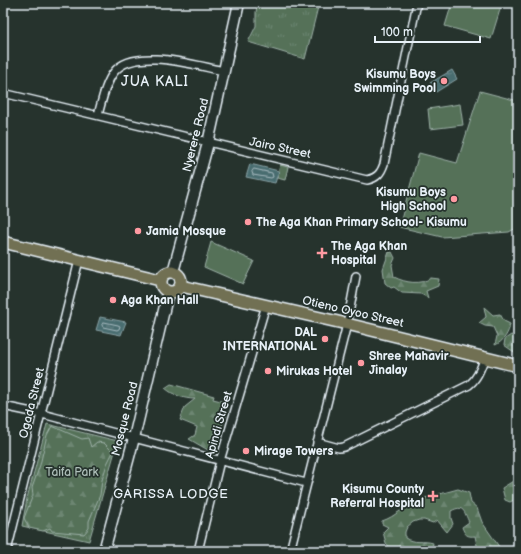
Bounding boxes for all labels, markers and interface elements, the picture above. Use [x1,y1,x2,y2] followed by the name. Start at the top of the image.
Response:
[375,18,480,44] scale bar
[381,25,413,40] text: 100 m
[354,67,436,96] place label: Kisumu Boys Swimming Pool
[121,73,189,90] district label: JUA KALI
[439,76,449,86] marker: Kisumu Boys Swimming Pool
[180,96,212,173] street label: Nyerere Road
[248,134,312,162] street label: Jairo Street
[376,185,446,214] place label: Kisumu Boys High School
[449,194,459,204] marker: Kisumu Boys High School
[256,215,467,230] place label: The Aga Khan Primary School- Kisumu
[243,217,253,227] marker: The Aga Khan Primary School- Kisumu
[146,224,226,239] place label: Jamia Mosque
[133,226,143,236] marker: Jamia Mosque
[331,239,407,268] place label: The Aga Khan Hospital
[316,247,328,259] marker: The Aga Khan Hospital
[120,293,199,308] place label: Aga Khan Hall
[301,293,405,331] street label: Otieno Oyoo Street
[108,295,118,305] marker: Aga Khan Hall
[223,325,317,354] place label: DAL INTERNATIONAL
[320,334,330,344] marker: DAL INTERNATIONAL
[369,349,449,378] place label: Shree Mahavir Jinalay
[356,358,366,368] marker: Shree Mahavir Jinalay
[276,364,352,379] place label: Mirukas Hotel
[16,366,48,440] street label: Ogada Street
[263,366,273,376] marker: Mirukas Hotel
[109,380,142,458] street label: Mosque Road
[202,389,236,460] street label: Apindi Street
[254,444,333,459] place label: Mirage Towers
[241,446,251,456] marker: Mirage Towers
[46,465,99,480] park label: Taifa Park
[330,482,424,511] place label: Kisumu County Referral Hospital
[113,486,229,502] district label: GARISSA LODGE
[427,490,439,502] marker: Kisumu County Referral Hospital

